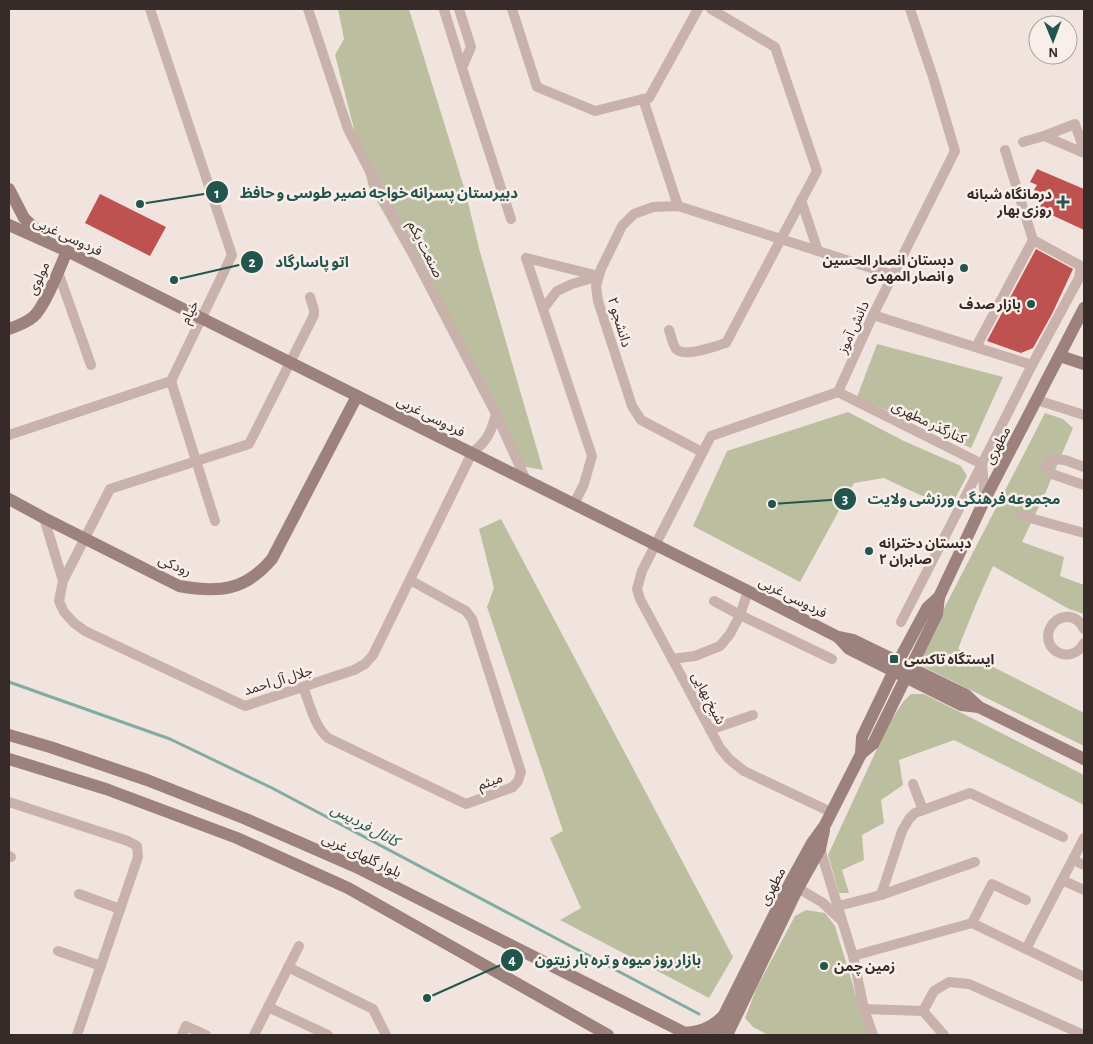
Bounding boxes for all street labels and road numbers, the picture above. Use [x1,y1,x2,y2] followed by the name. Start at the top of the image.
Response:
[31,215,104,260] street label: فردوسی غربی
[402,219,445,282] street label: صنعت یکم
[25,260,54,298] street label: مولوی
[604,296,633,350] street label: دانشجو ۲
[178,298,204,328] street label: خیام
[835,298,873,357] street label: دانش آموز
[394,394,467,441] street label: فردوسی غربی
[889,398,968,448] street label: کنارگذر مطهری
[982,424,1014,467] street label: مطهری
[156,553,193,580] street label: رودکی
[756,575,829,622] street label: فردوسی غربی
[242,663,315,699] street label: جلال آل احمد
[686,670,728,728] street label: شیخ بهایی
[476,771,506,796] street label: میثم
[319,831,404,881] street label: بلوار گلهای غربی
[757,865,789,908] street label: مطهری

